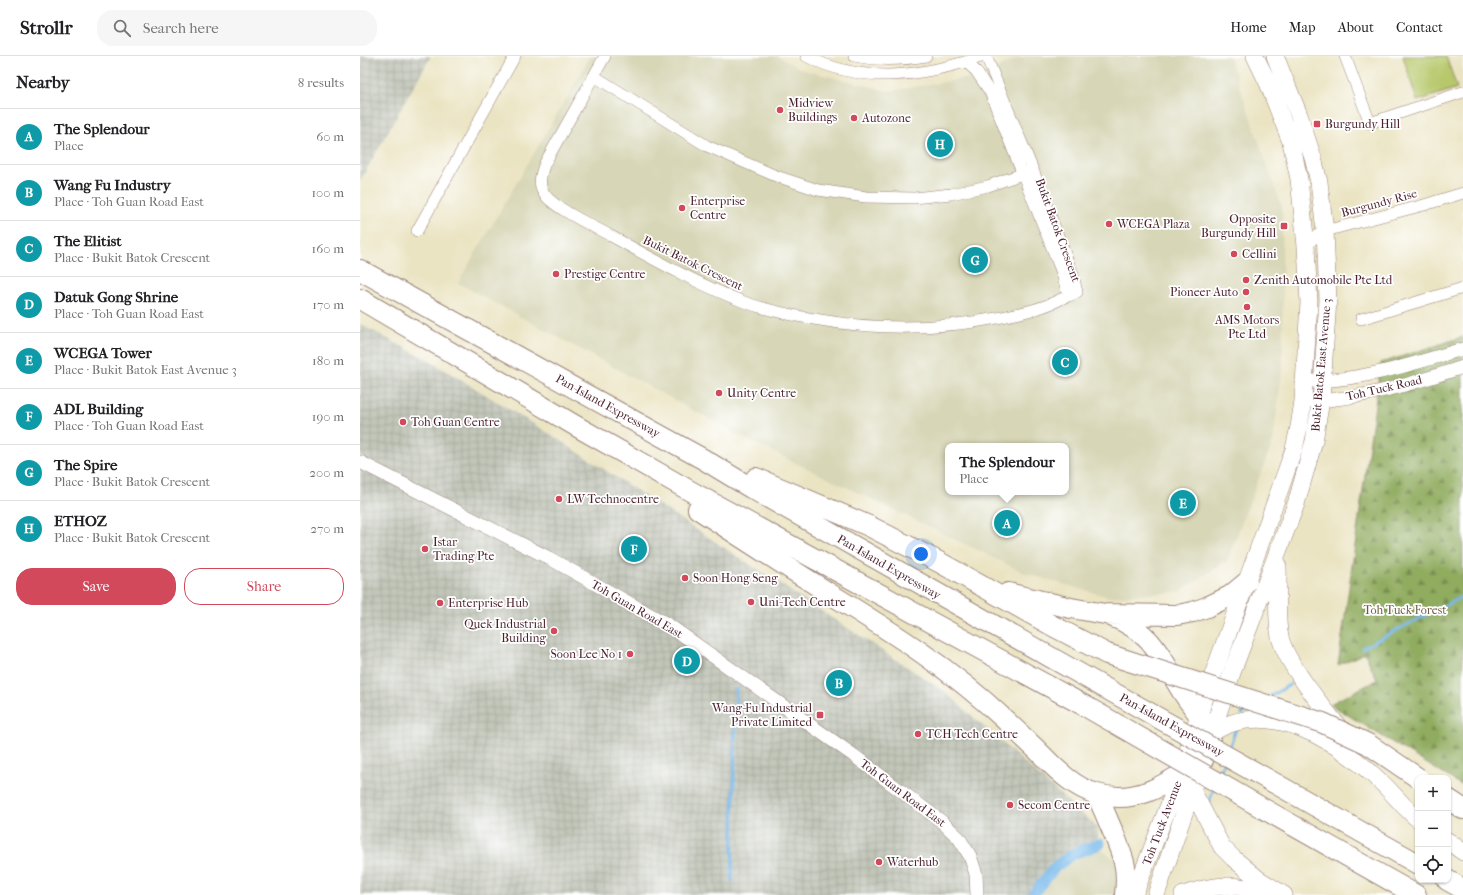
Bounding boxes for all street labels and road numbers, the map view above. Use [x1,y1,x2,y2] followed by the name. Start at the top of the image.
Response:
[1033,176,1084,284] street label: Bukit Batok Crescent
[1340,186,1419,220] street label: Burgundy Rise
[641,233,746,294] street label: Bukit Batok Crescent
[1308,298,1334,432] street label: Bukit Batok East Avenue 3
[553,371,663,441] street label: Pan-Island Expressway
[1345,372,1424,404] street label: Toh Tuck Road
[835,532,944,603] street label: Pan-Island Expressway
[589,577,686,641] street label: Toh Guan Road East
[1117,690,1227,760] street label: Pan-Island Expressway
[857,756,949,830] street label: Toh Guan Road East
[1139,779,1185,867] street label: Toh Tuck Avenue

